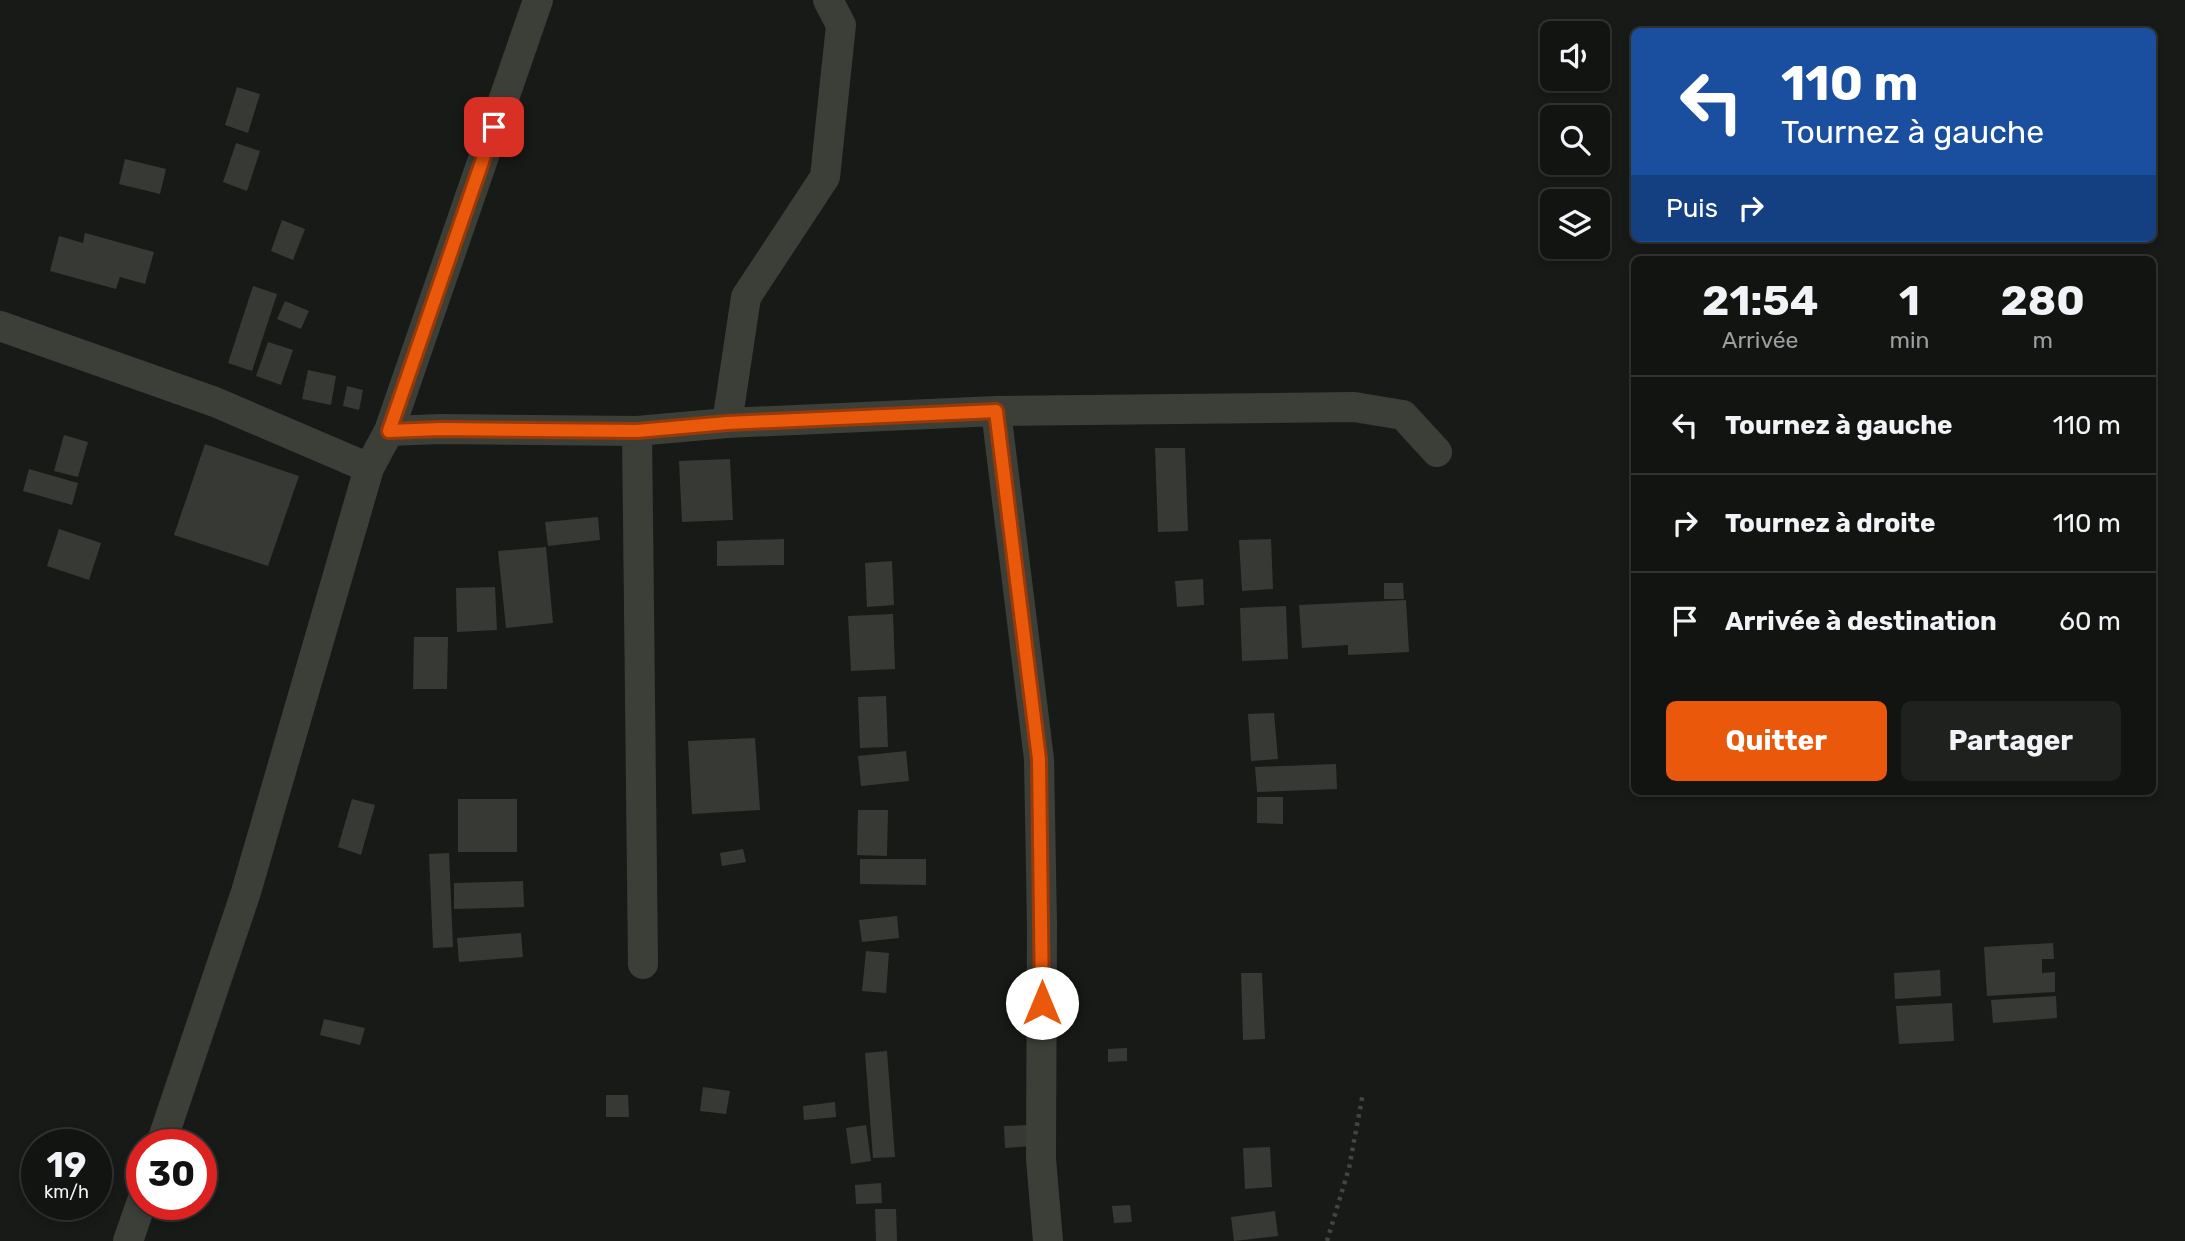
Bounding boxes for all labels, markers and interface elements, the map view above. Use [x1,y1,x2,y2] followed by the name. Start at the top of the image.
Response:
[1540,21,1610,259] map controls
[1540,21,1610,91] button: sound
[1781,54,1918,112] text: 110 m
[1666,56,1757,147] icon: left
[464,97,524,157] pin
[1540,105,1610,175] button: search
[475,108,513,146] icon: arrive
[1781,113,2044,151] text: Tournez à gauche
[1540,189,1610,259] button: layers
[1732,189,1770,227] icon: right
[1666,193,1718,224] text: Puis
[1702,276,1818,326] text: 21:54
[1899,276,1920,326] text: 1
[2001,276,2085,326] text: 280
[1722,326,1799,354] text: Arrivée
[1889,326,1929,354] text: min
[2032,326,2053,354] text: m
[1666,406,1704,444] icon: left
[1725,410,1953,441] text: Tournez à gauche
[2053,410,2121,441] text: 110 m
[1666,504,1704,542] icon: right
[1725,508,1935,539] text: Tournez à droite
[2053,508,2121,539] text: 110 m
[1666,602,1704,640] icon: arrive
[1725,606,1997,637] text: Arrivée à destination
[2059,606,2121,637] text: 60 m
[1666,701,1887,781] button: Quitter
[1901,701,2121,781] button: Partager
[1005,966,1079,1040] position arrow
[126,1129,217,1220] speed limit sign: 30
[47,1144,86,1186] text: 19
[44,1181,89,1203] text: km/h

